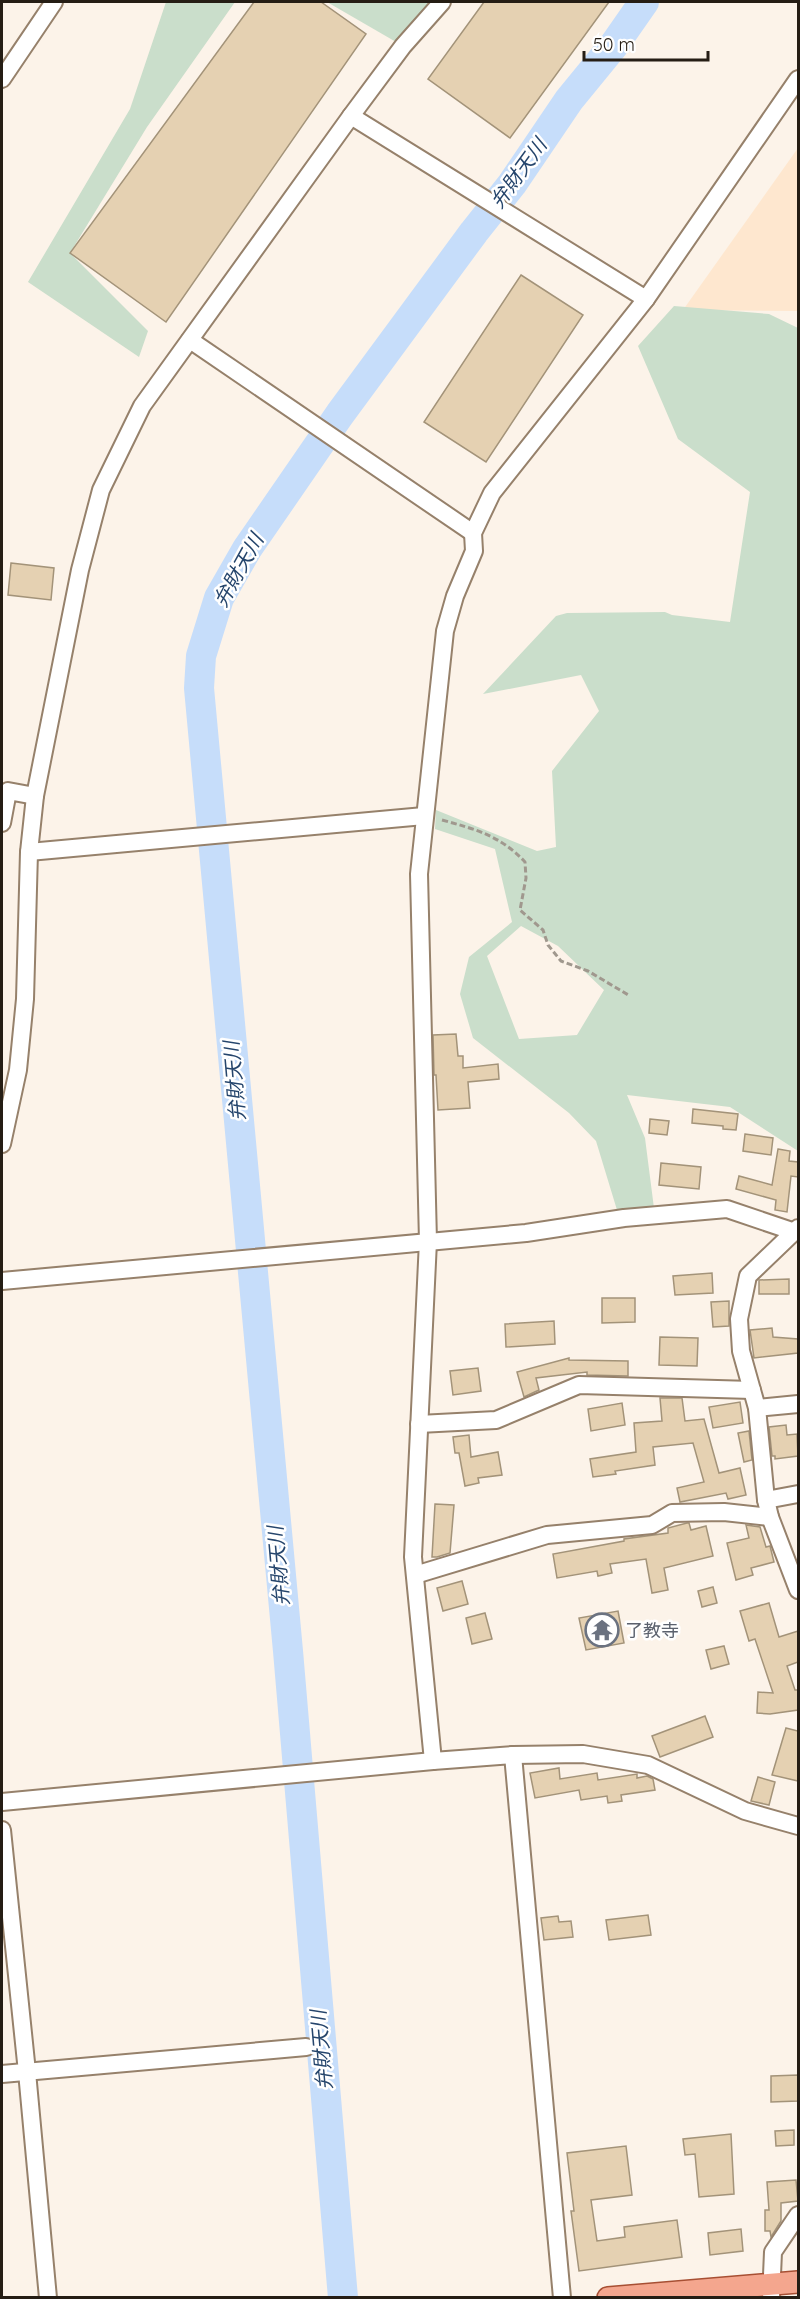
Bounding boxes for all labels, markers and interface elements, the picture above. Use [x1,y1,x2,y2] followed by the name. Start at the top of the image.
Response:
[584,24,708,62] scale bar
[593,33,635,56] text: 50 m
[484,132,553,213] water label: 弁財天川
[208,527,269,611] water label: 弁財天川
[218,1038,250,1122] water label: 弁財天川
[262,1523,294,1607] water label: 弁財天川
[584,1612,620,1648] temple icon: 了教寺
[625,1619,679,1642] place label: 了教寺
[305,2007,337,2091] water label: 弁財天川

